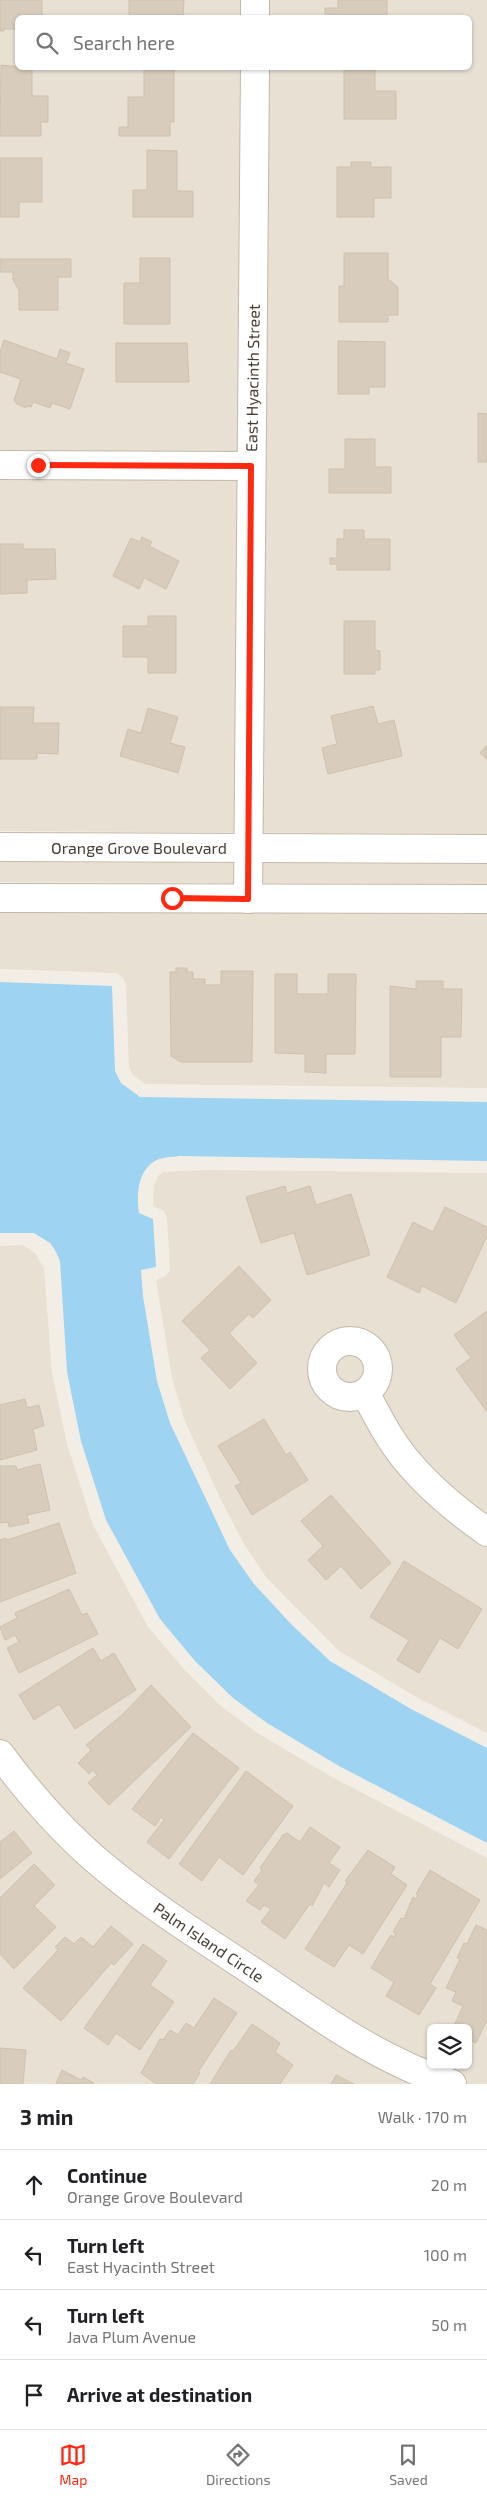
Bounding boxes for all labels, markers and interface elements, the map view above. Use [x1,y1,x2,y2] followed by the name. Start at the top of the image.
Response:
[15,15,472,70] search box
[33,29,61,57] icon: search
[73,31,175,54] text: Search here
[241,304,263,452] street label: East Hyacinth Street
[27,454,50,477] route end
[51,838,227,857] street label: Orange Grove Boulevard
[161,887,184,910] route start
[150,1898,268,1986] street label: Palm Island Circle
[427,2024,472,2069] map controls
[427,2024,472,2069] button: layers
[20,2104,73,2129] text: 3 min
[378,2107,467,2126] text: Walk · 170 m
[67,2164,147,2187] text: Continue
[20,2171,48,2199] icon: ahead
[431,2175,467,2194] text: 20 m
[67,2187,243,2206] text: Orange Grove Boulevard
[67,2234,144,2257] text: Turn left
[20,2241,48,2269] icon: left
[424,2245,467,2264] text: 100 m
[67,2257,215,2276] text: East Hyacinth Street
[67,2304,144,2327] text: Turn left
[20,2311,48,2339] icon: left
[431,2315,467,2334] text: 50 m
[67,2327,196,2346] text: Java Plum Avenue
[20,2381,48,2409] icon: arrive
[67,2383,252,2406] text: Arrive at destination
[59,2441,87,2488] tab: Map
[206,2441,271,2488] tab: Directions
[389,2441,428,2488] tab: Saved

